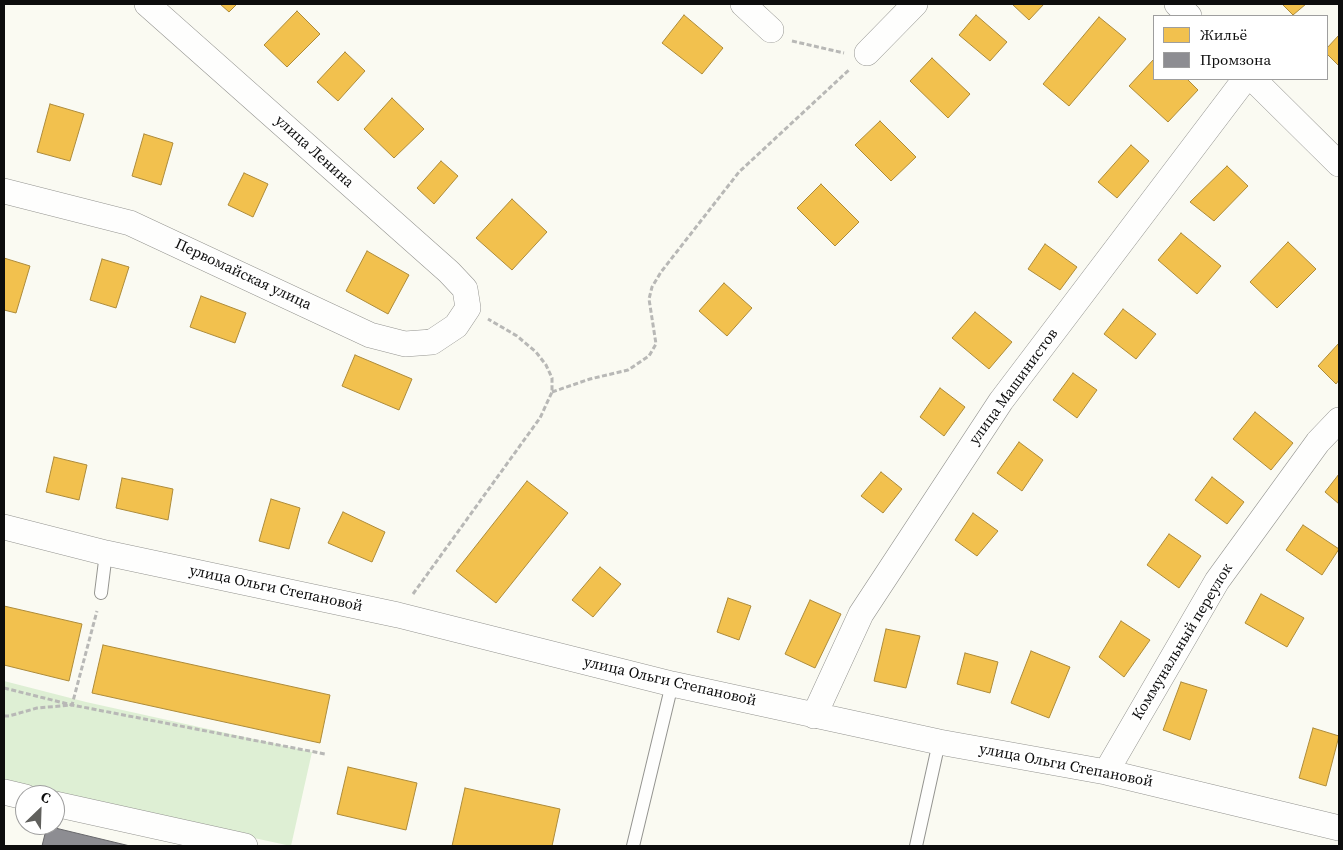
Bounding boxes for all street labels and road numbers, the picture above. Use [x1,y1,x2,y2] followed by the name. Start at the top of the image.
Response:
[271,112,357,192] street label: улица Ленина
[172,235,314,315] street label: Первомайская улица
[966,325,1062,449] street label: улица Машинистов
[1129,560,1237,724] street label: Коммунальный переулок
[188,562,364,616] street label: улица Ольги Степановой
[582,653,758,711] street label: улица Ольги Степановой
[978,740,1154,792] street label: улица Ольги Степановой

